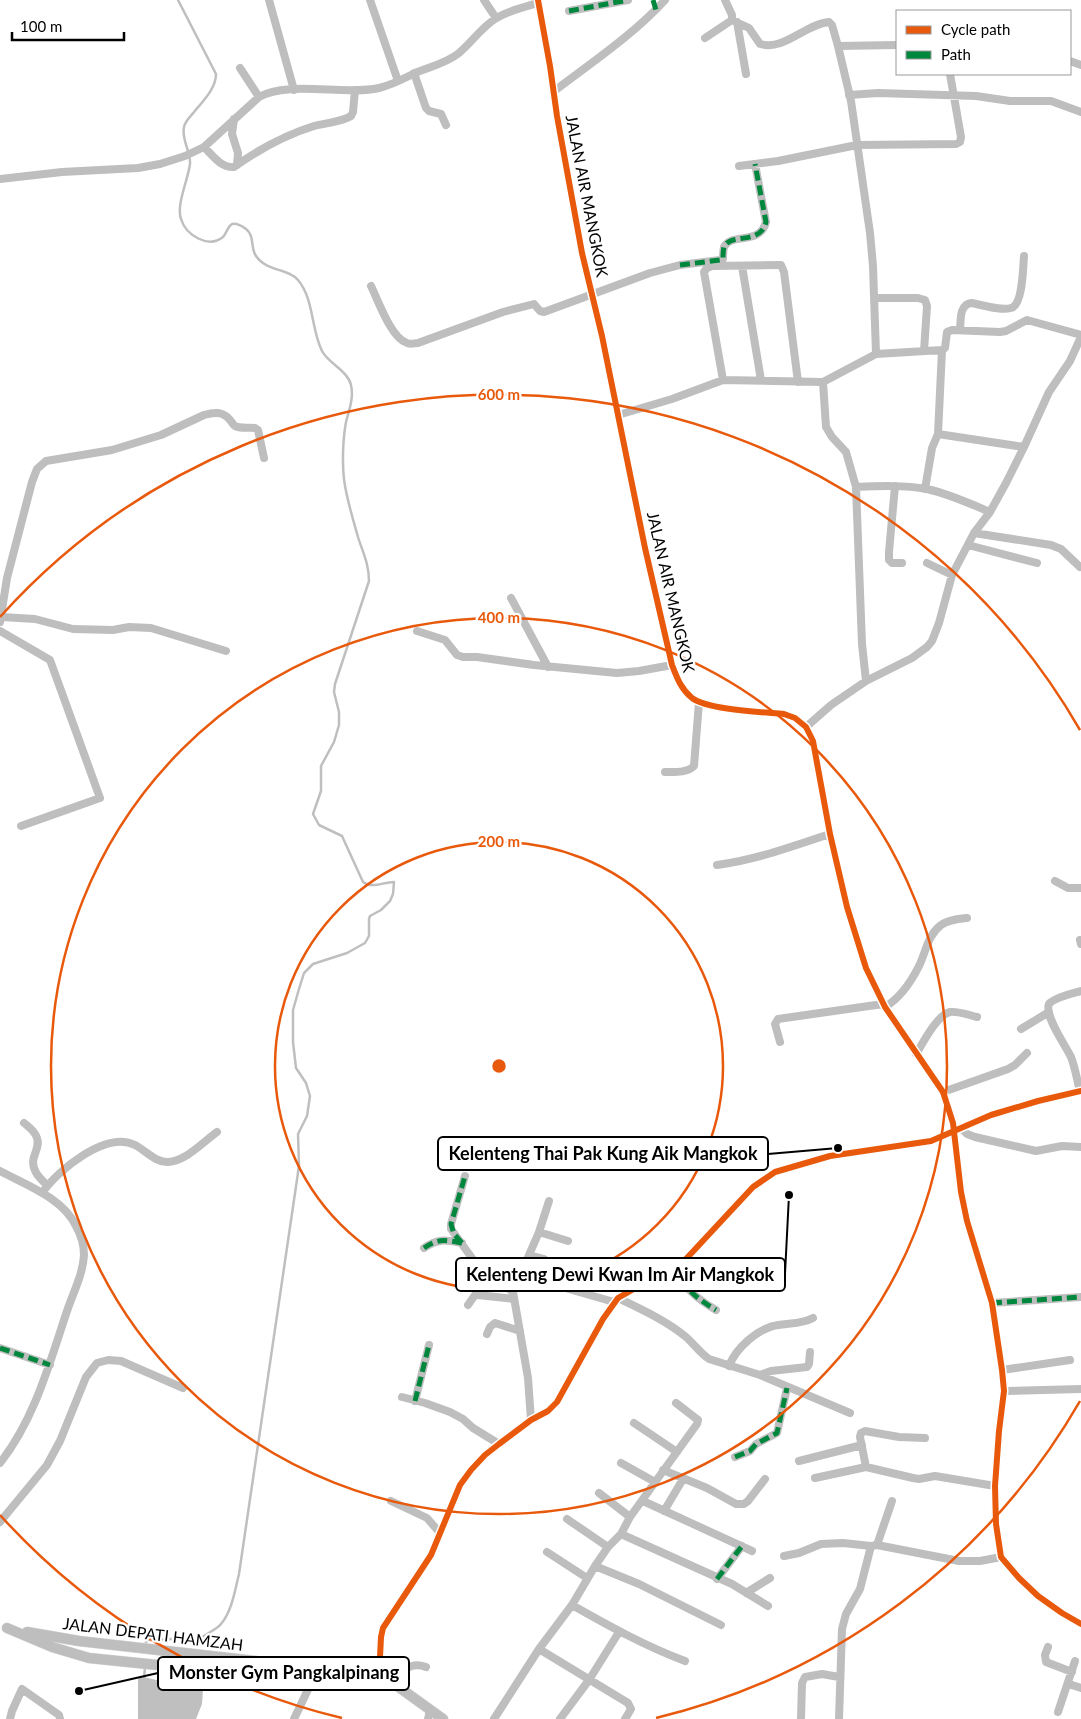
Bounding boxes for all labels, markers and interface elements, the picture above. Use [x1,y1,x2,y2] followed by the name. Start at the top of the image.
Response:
[12,10,125,42] scale bar
[896,10,1071,75] legend
[20,17,62,35] text: 100 m
[941,20,1010,38] text: Cycle path
[941,45,971,63] text: Path
[562,113,613,279] street label: JALAN AIR MANGKOK
[478,385,520,403] text: 600 m
[644,510,699,675] street label: JALAN AIR MANGKOK
[478,608,520,626] text: 400 m
[478,832,520,850] text: 200 m
[490,1057,508,1075] centre of rings
[438,1137,768,1170] callout: Kelenteng Thai Pak Kung Aik Mangkok
[448,1142,758,1164] text: Kelenteng Thai Pak Kung Aik Mangkok
[456,1258,785,1291] callout: Kelenteng Dewi Kwan Im Air Mangkok
[466,1263,774,1285] text: Kelenteng Dewi Kwan Im Air Mangkok
[62,1613,244,1654] street label: JALAN DEPATI HAMZAH
[158,1657,409,1690] callout: Monster Gym Pangkalpinang
[169,1661,400,1683] text: Monster Gym Pangkalpinang

